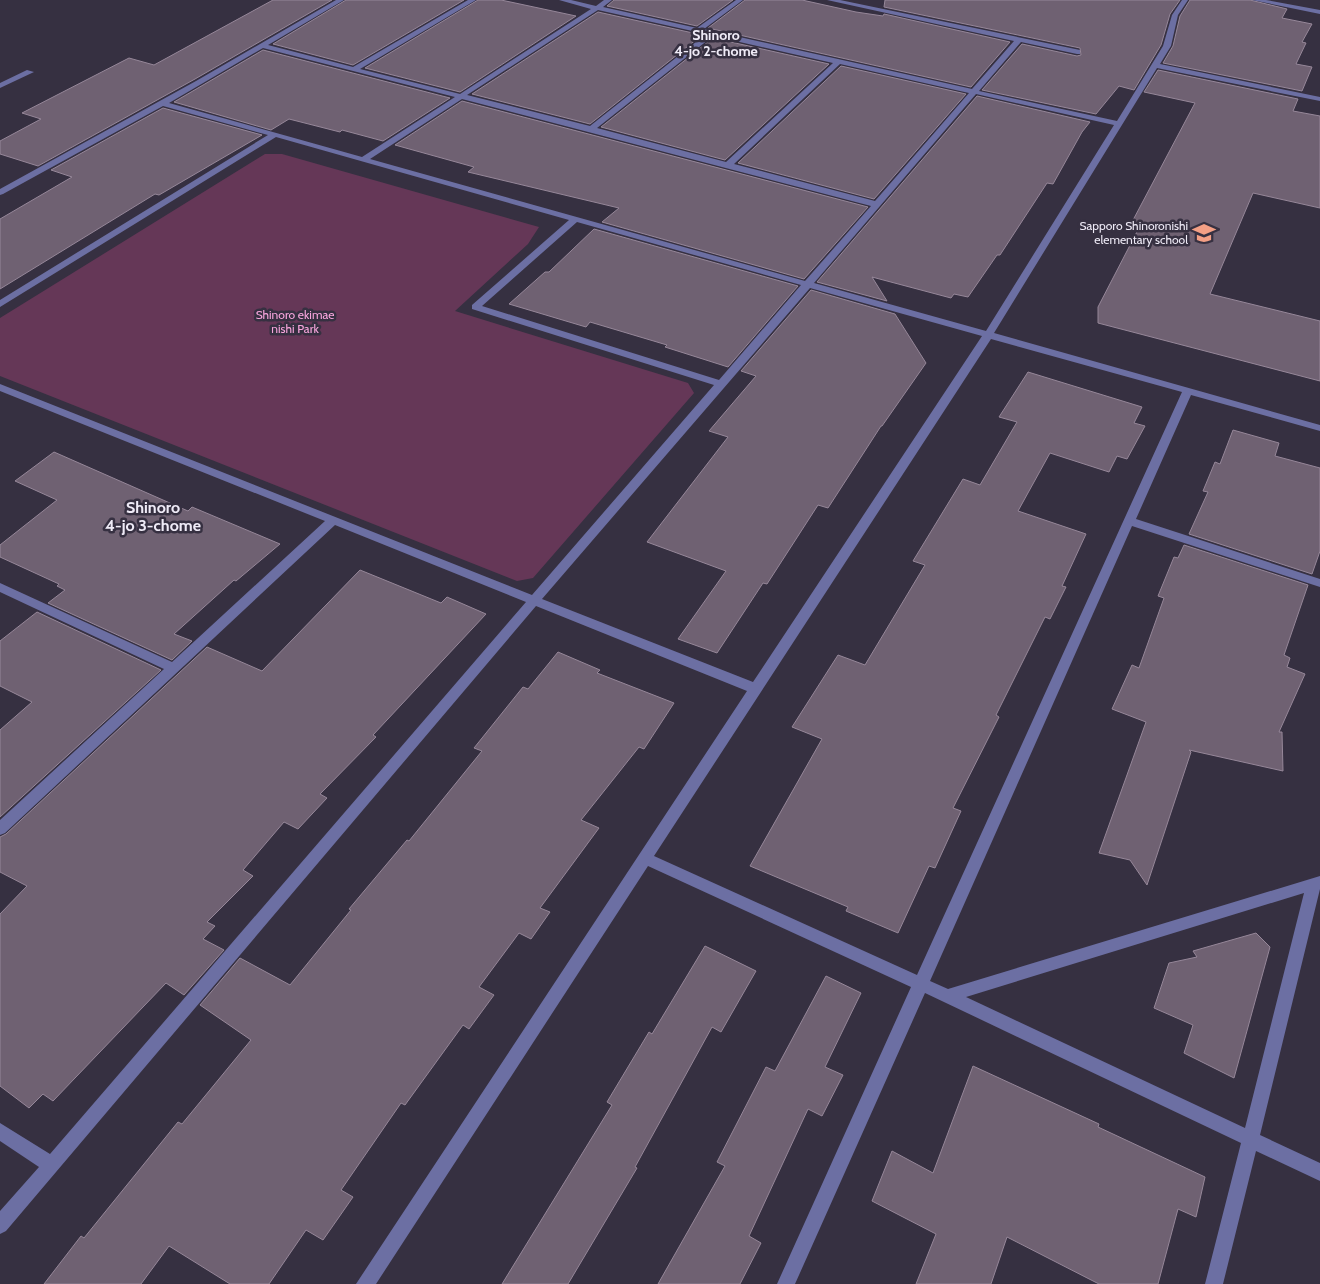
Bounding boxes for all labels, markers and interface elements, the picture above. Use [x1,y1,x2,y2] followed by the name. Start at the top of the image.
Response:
[674,26,758,60] district label: Shinoro 4-jo 2-chome
[1080,218,1188,247] place label: Sapporo Shinoronishi elementary school
[1191,220,1217,246] school or university icon: Sapporo Shinoronishi elementary school
[256,307,334,336] park label: Shinoro ekimae nishi Park
[105,498,201,535] district label: Shinoro 4-jo 3-chome

